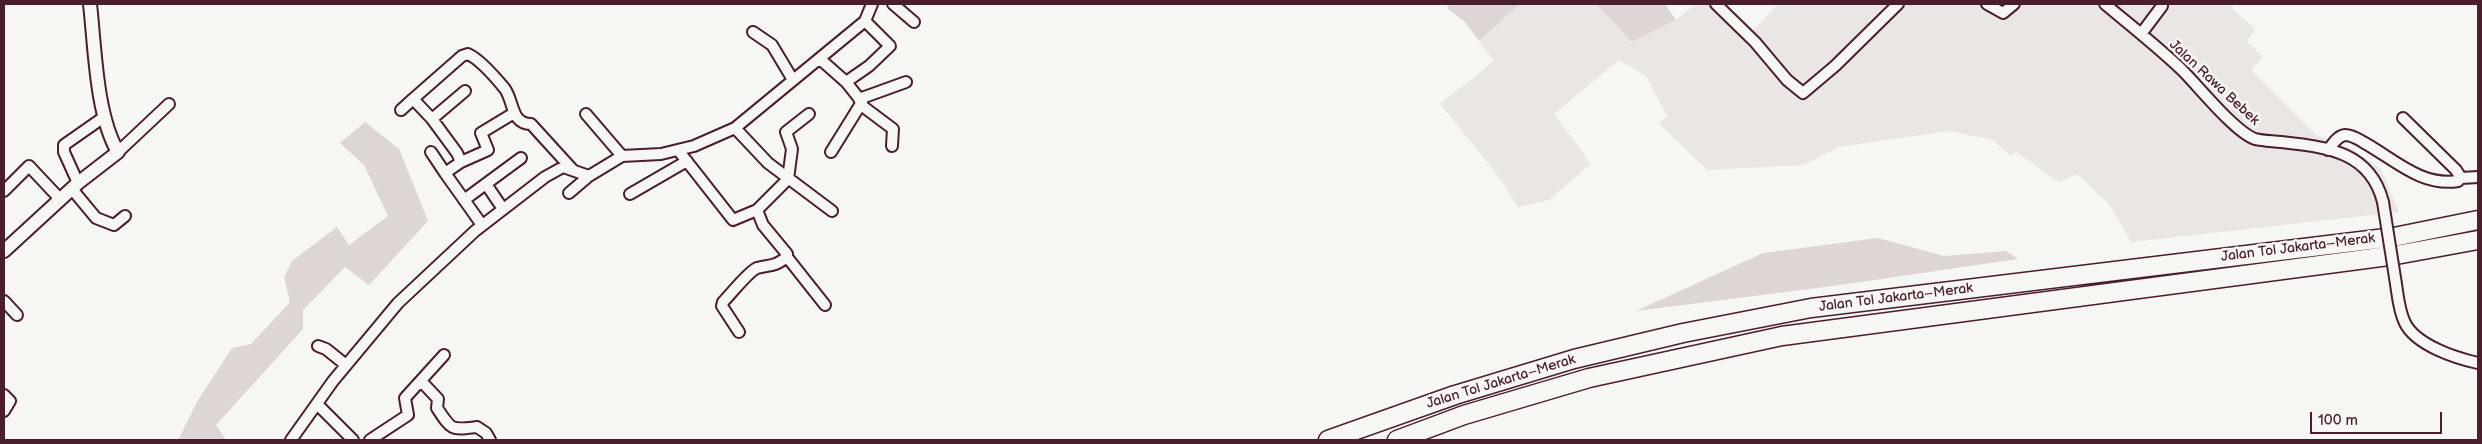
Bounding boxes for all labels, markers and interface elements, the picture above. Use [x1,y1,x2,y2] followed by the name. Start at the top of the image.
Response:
[2165,37,2263,129] street label: Jalan Rawa Bebek
[2220,230,2376,266] street label: Jalan Tol Jakarta–Merak
[1818,280,1974,316] street label: Jalan Tol Jakarta–Merak
[1424,351,1578,413] street label: Jalan Tol Jakarta–Merak
[2312,402,2444,434] scale bar
[2318,411,2358,430] text: 100 m

